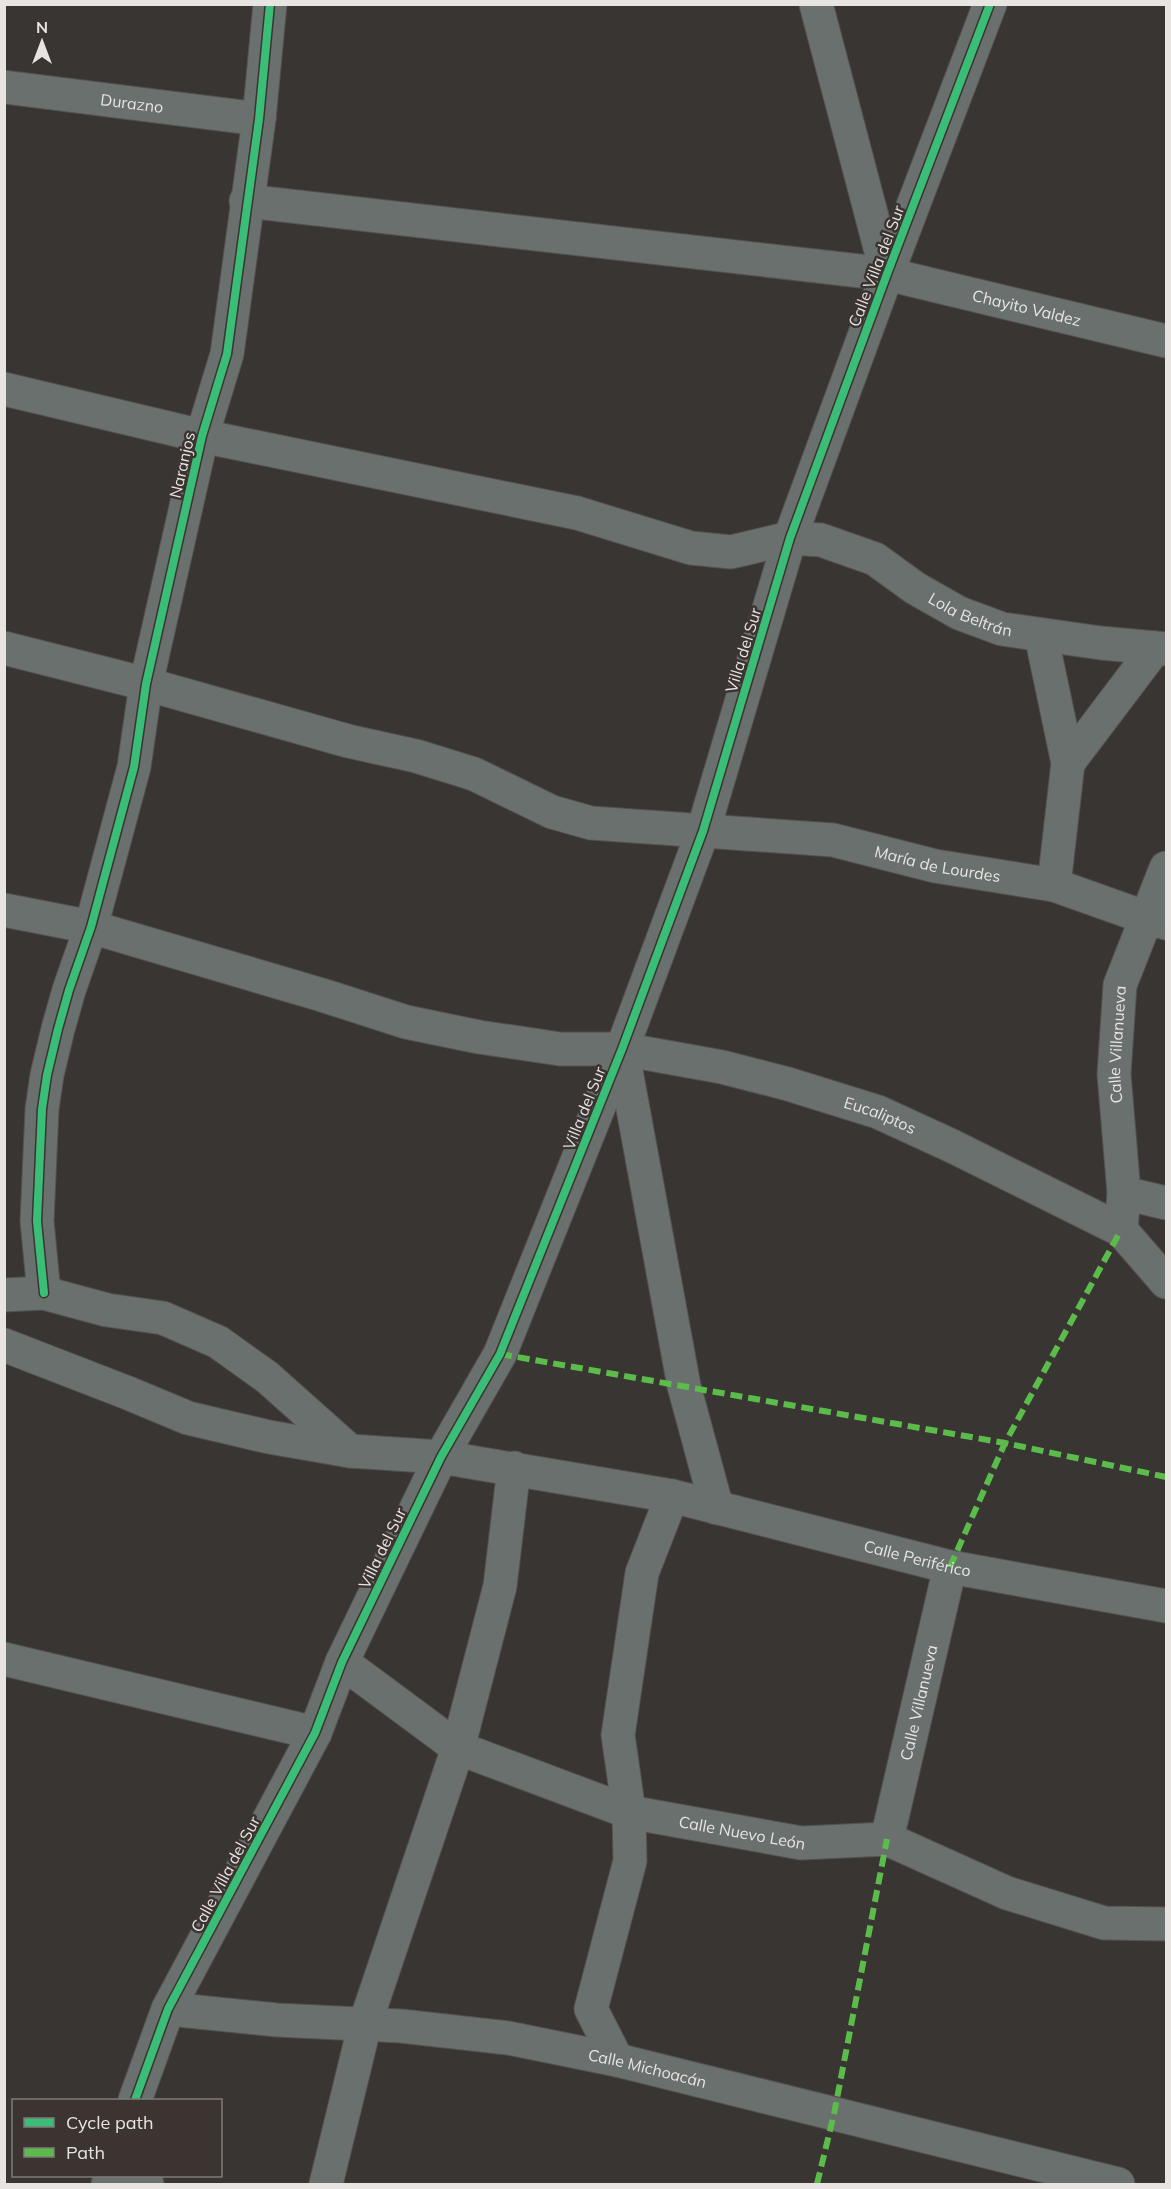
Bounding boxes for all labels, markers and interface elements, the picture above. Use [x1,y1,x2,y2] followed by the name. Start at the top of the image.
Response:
[12,12,72,72] north arrow
[36,17,48,37] text: N
[99,89,165,117] street label: Durazno
[844,202,908,330] street label: Calle Villa del Sur
[970,285,1083,330] street label: Chayito Valdez
[165,430,199,500] street label: Naranjos
[925,588,1013,640] street label: Lola Beltrán
[721,605,765,695] street label: Villa del Sur
[872,841,1002,886] street label: María de Lourdes
[1104,985,1130,1104] street label: Calle Villanueva
[558,1063,610,1152] street label: Villa del Sur
[842,1092,919,1138] street label: Eucaliptos
[354,1504,410,1592] street label: Villa del Sur
[862,1535,973,1581] street label: Calle Periférico
[896,1643,942,1762] street label: Calle Villanueva
[677,1811,807,1854] street label: Calle Nuevo León
[186,1812,264,1935] street label: Calle Villa del Sur
[586,2044,709,2092] street label: Calle Michoacán
[12,2099,222,2177] legend
[66,2111,153,2134] text: Cycle path
[66,2141,105,2164] text: Path

